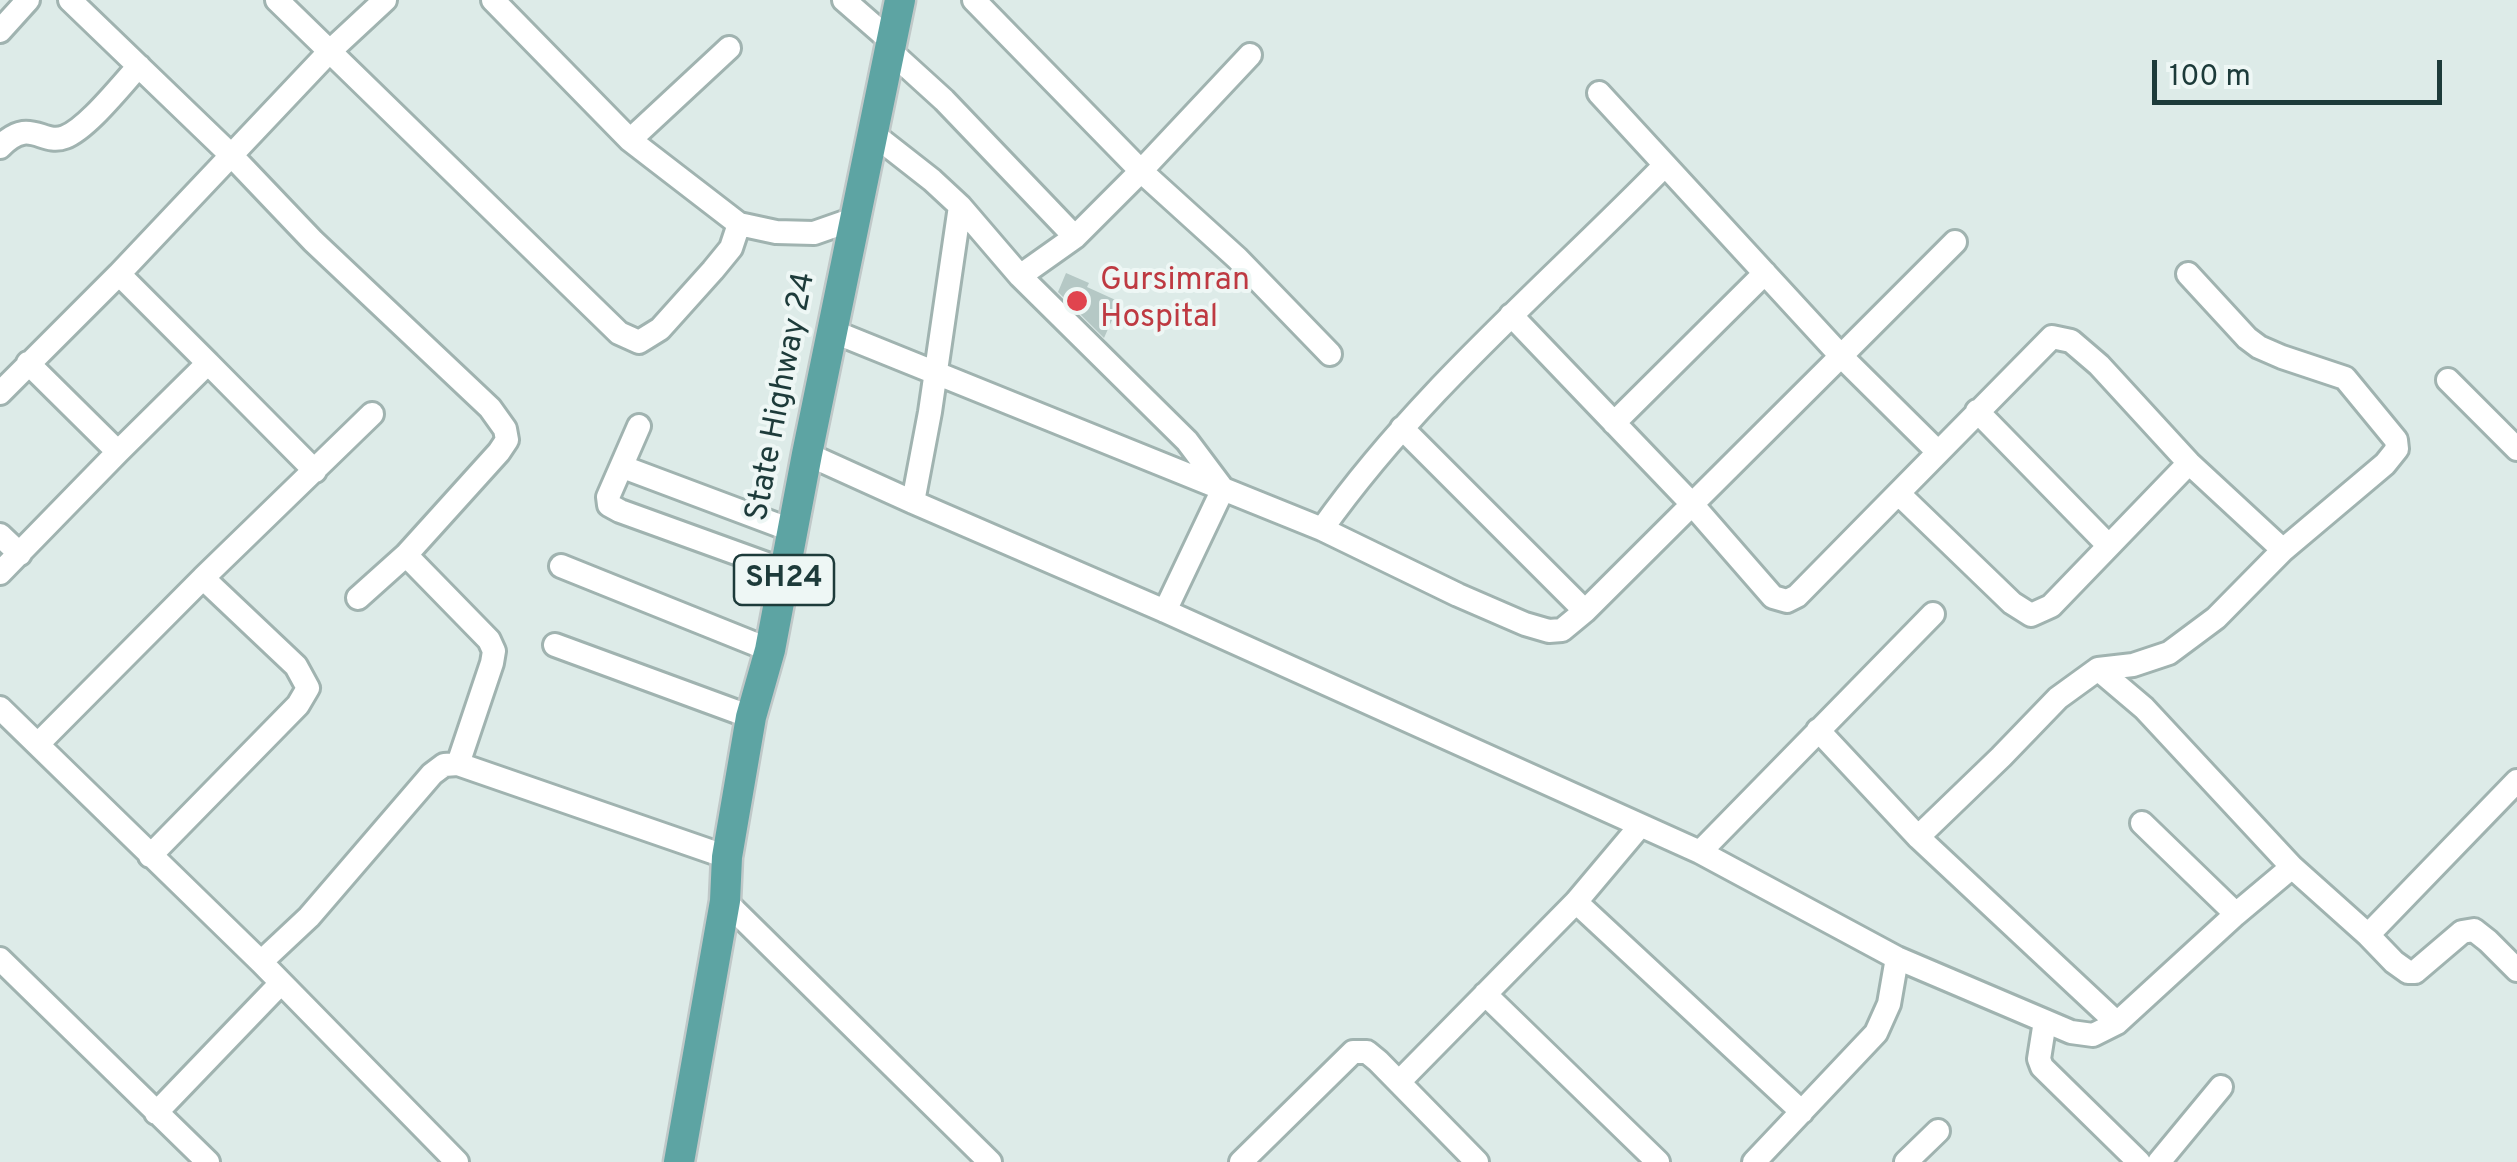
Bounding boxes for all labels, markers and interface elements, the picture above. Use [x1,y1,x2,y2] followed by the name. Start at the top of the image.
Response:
[2157,40,2447,102] scale bar
[2169,59,2251,96] text: 100 m
[1100,264,1250,339] place label: Gursimran Hospital
[740,269,826,525] street label: State Highway 24
[1064,288,1090,314] marker: Gursimran Hospital
[734,555,834,605] road number: SH24

